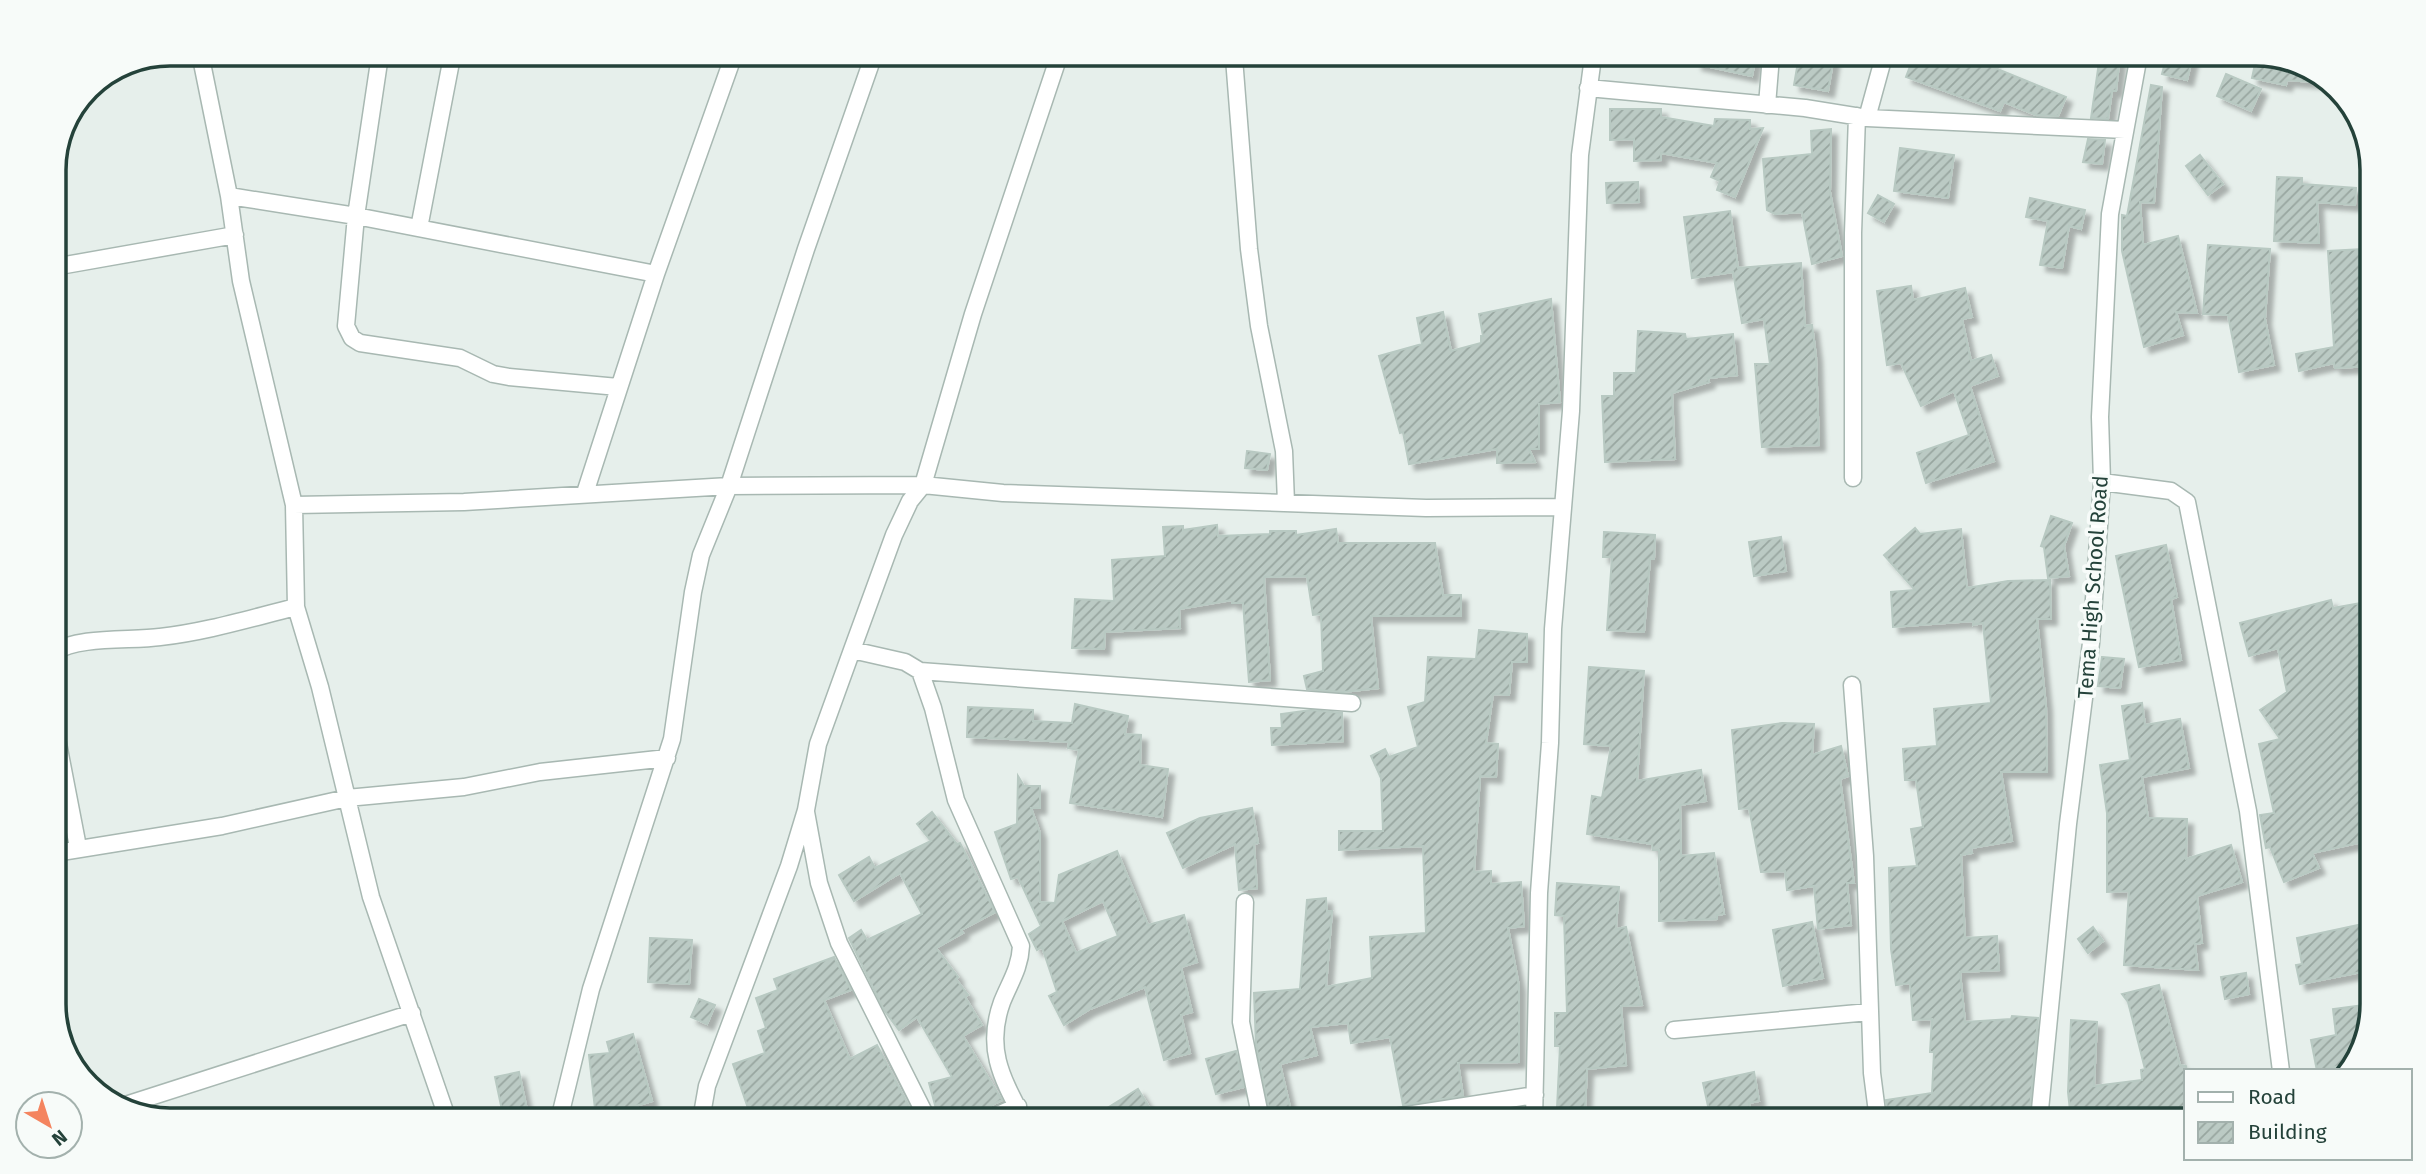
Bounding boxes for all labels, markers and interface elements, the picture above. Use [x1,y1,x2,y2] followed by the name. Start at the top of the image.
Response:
[2072,475,2114,699] street label: Tema High School Road
[2184,1069,2412,1160] legend
[2248,1084,2296,1110] text: Road
[14,1090,84,1160] north arrow
[2248,1119,2327,1145] text: Building
[47,1125,72,1151] text: N

